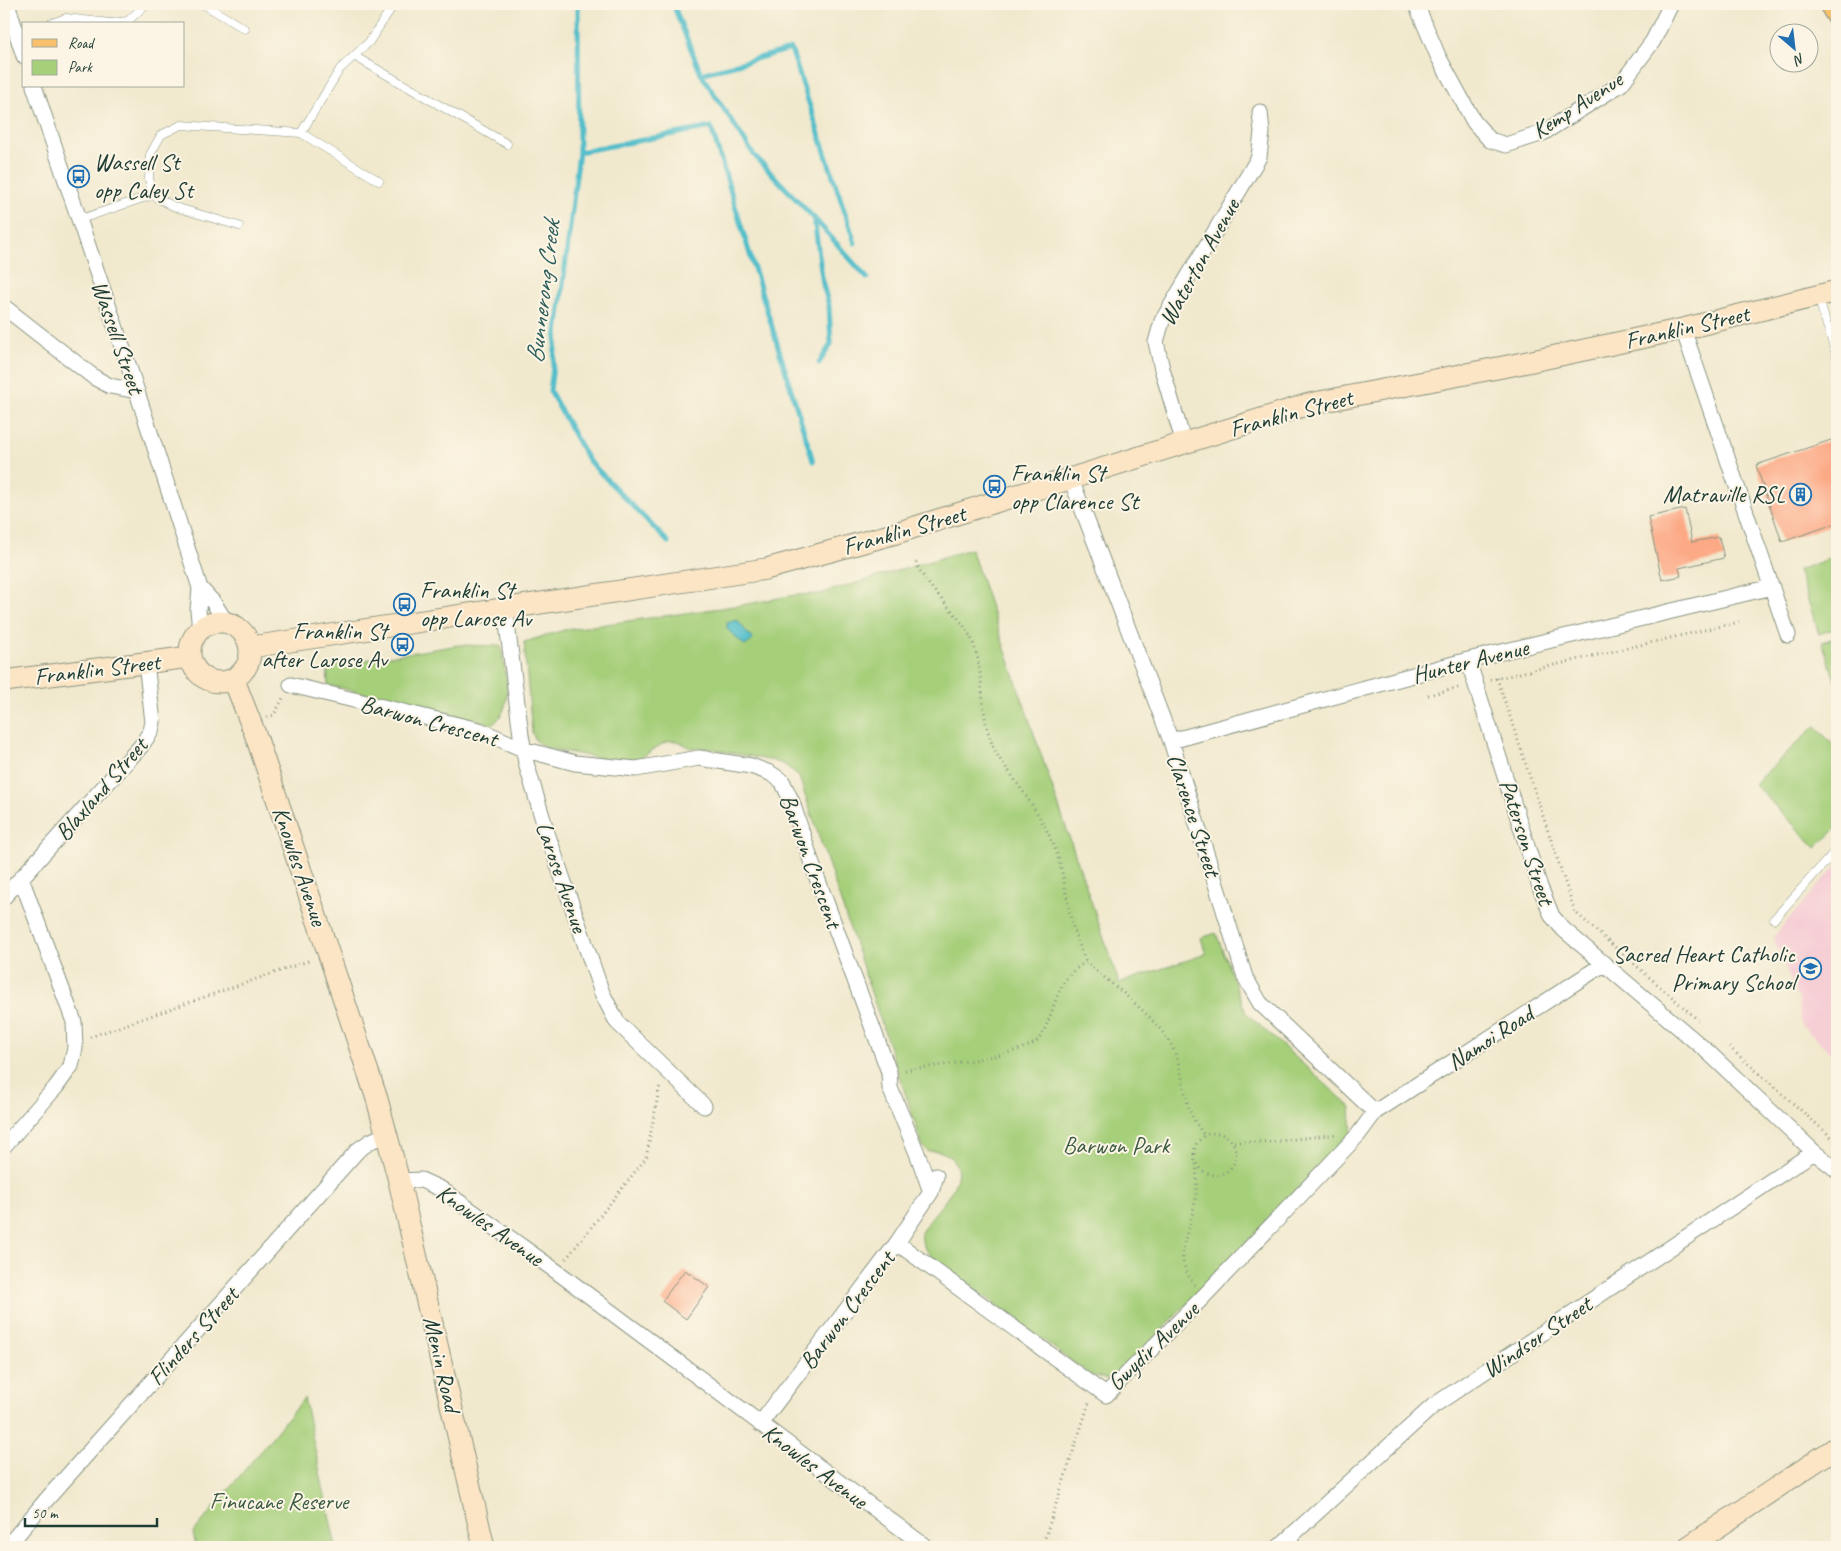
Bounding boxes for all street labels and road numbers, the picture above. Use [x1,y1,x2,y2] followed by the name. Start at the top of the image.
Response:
[1526,63,1630,145] street label: Kemp Avenue
[1152,191,1247,331] street label: Waterton Avenue
[85,276,152,399] street label: Wassell Street
[1622,298,1754,356] street label: Franklin Street
[1226,382,1358,444] street label: Franklin Street
[839,498,971,562] street label: Franklin Street
[1409,632,1533,690] street label: Hunter Avenue
[33,646,163,692] street label: Franklin Street
[357,688,503,754] street label: Barwon Crescent
[48,730,155,847] street label: Blaxland Street
[1160,750,1229,882] street label: Clarence Street
[1493,775,1562,910] street label: Paterson Street
[773,790,850,934] street label: Barwon Crescent
[266,803,335,931] street label: Knowles Avenue
[529,818,596,938] street label: Larose Avenue
[1441,997,1542,1077] street label: Namoi Road
[431,1177,551,1274] street label: Knowles Avenue
[793,1243,903,1375] street label: Barwon Crescent
[141,1279,246,1392] street label: Flinders Street
[1477,1288,1599,1385] street label: Windsor Street
[1101,1293,1207,1397] street label: Gwydir Avenue
[416,1313,468,1418] street label: Menin Road
[757,1417,875,1517] street label: Knowles Avenue

